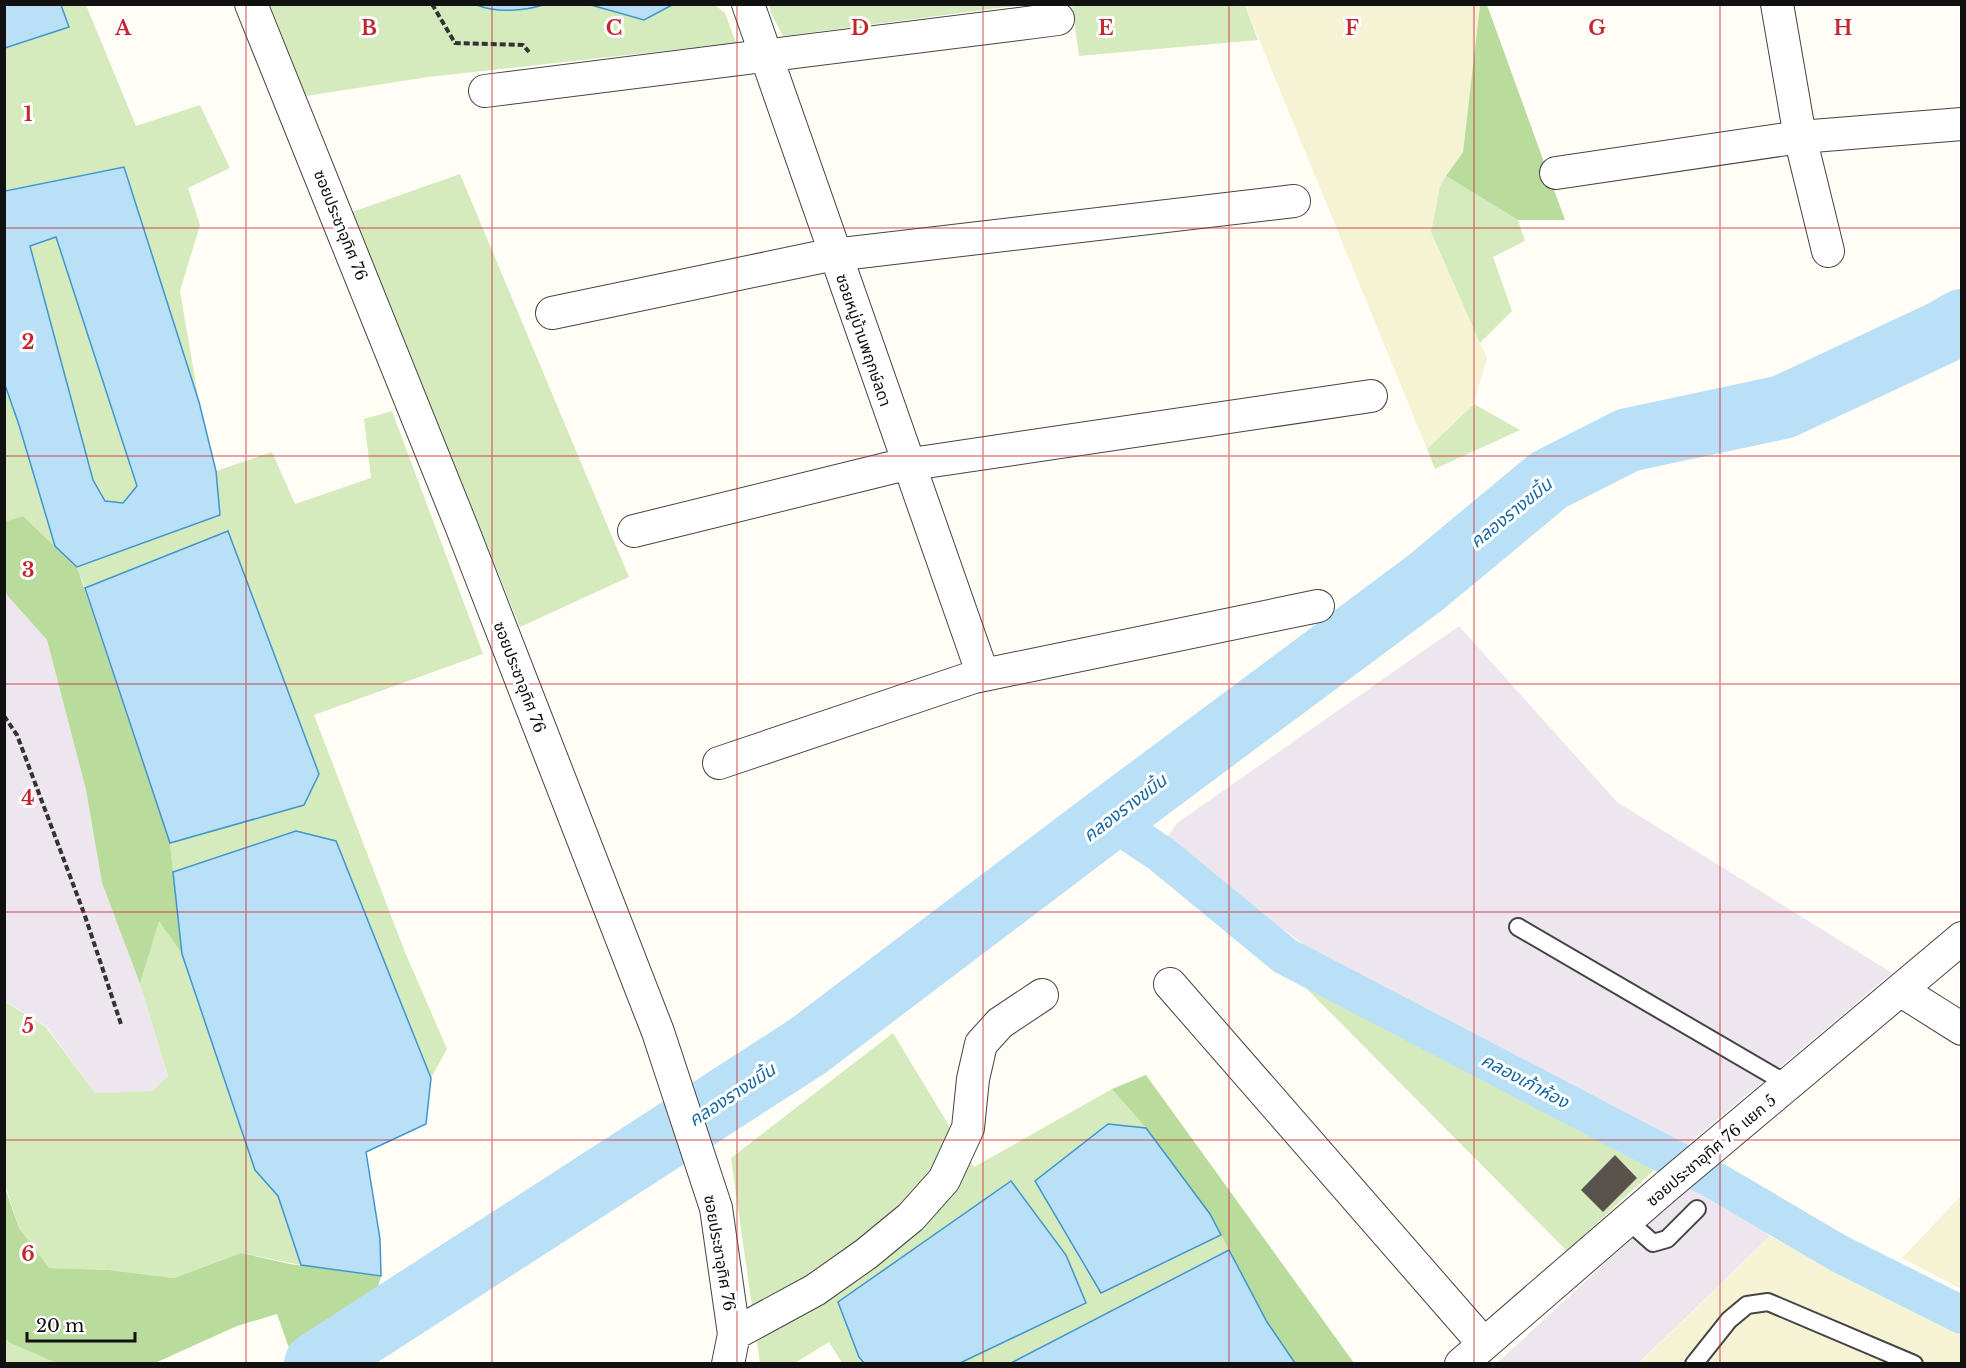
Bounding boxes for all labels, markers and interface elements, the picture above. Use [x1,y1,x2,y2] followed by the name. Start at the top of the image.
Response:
[114,16,132,40] text: A
[361,16,377,40] text: B
[606,16,622,40] text: C
[851,16,869,40] text: D
[1098,16,1114,40] text: E
[1345,16,1359,40] text: F
[1588,16,1606,40] text: G
[1834,16,1853,40] text: H
[24,102,33,126] text: 1
[310,167,372,283] street label: ซอยประชาอุทิศ 76
[832,271,896,409] street label: ซอยหมู่บ้านพฤกษ์ลดา
[21,330,35,354] text: 2
[1465,472,1557,553] water label: คลองรางขมิ้น
[22,558,34,582] text: 3
[490,618,550,736] street label: ซอยประชาอุทิศ 76
[1078,768,1172,847] water label: คลองรางขมิ้น
[21,786,35,810] text: 4
[22,1014,34,1038] text: 5
[1478,1049,1573,1114] water label: คลองเก้าห้อง
[684,1058,780,1131] water label: คลองรางขมิ้น
[1642,1090,1780,1210] street label: ซอยประชาอุทิศ 76 แยก 5
[700,1193,740,1313] street label: ซอยประชาอุทิศ 76
[21,1242,35,1266] text: 6
[27,1305,135,1343] scale bar
[36,1315,84,1337] text: 20 m

